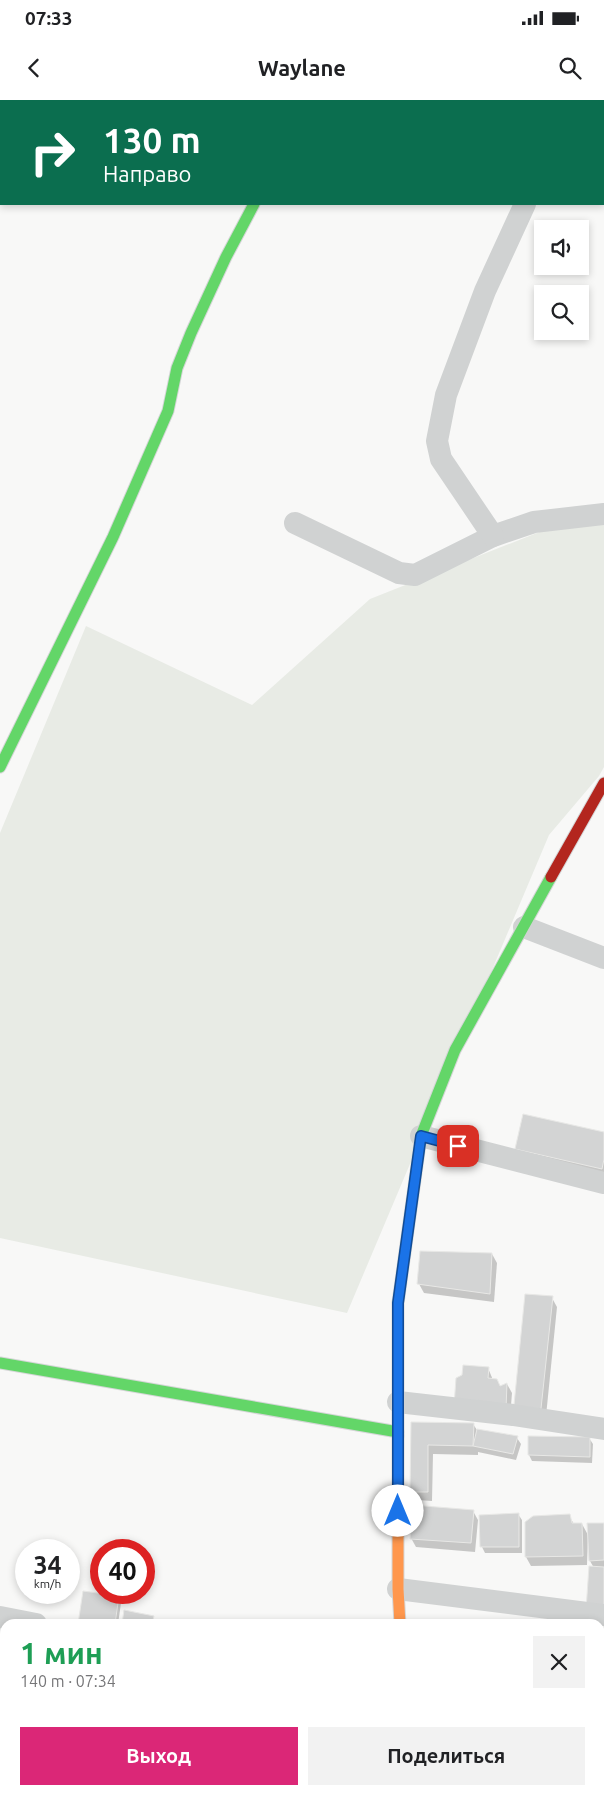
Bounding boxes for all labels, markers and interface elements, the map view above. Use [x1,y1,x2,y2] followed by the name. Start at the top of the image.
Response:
[25,7,73,29] text: 07:33
[20,54,48,82] icon: back
[556,54,584,82] icon: search
[258,55,346,80] text: Waylane
[20,120,85,185] icon: right
[103,120,201,160] text: 130 m
[103,161,191,186] text: Направо
[534,220,589,340] map controls
[534,220,589,275] button: sound
[534,285,589,340] button: search
[437,1125,479,1167] pin
[444,1132,472,1160] icon: arrive
[371,1484,423,1536] position arrow
[90,1539,155,1604] speed limit sign: 40
[33,1551,62,1579] text: 34
[34,1577,61,1590] text: km/h
[20,1636,103,1670] text: 1 мин
[533,1636,585,1688] button: close
[20,1672,116,1690] text: 140 m · 07:34
[20,1727,298,1785] button: Выход
[308,1727,585,1785] button: Поделиться

